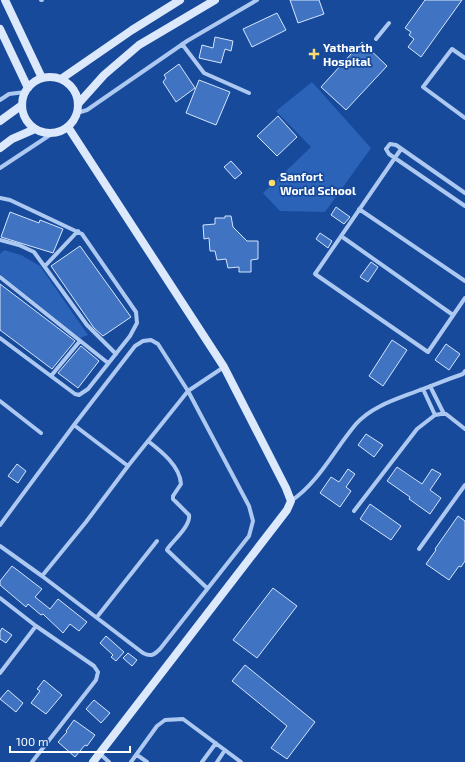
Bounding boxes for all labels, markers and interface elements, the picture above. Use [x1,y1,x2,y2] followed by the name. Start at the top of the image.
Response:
[323,40,373,68] place label: Yatharth Hospital
[308,48,320,60] marker: Yatharth Hospital
[280,169,356,197] place label: Sanfort World School
[267,178,277,188] marker: Sanfort World School
[10,728,130,754] scale bar
[16,734,48,748] text: 100 m

